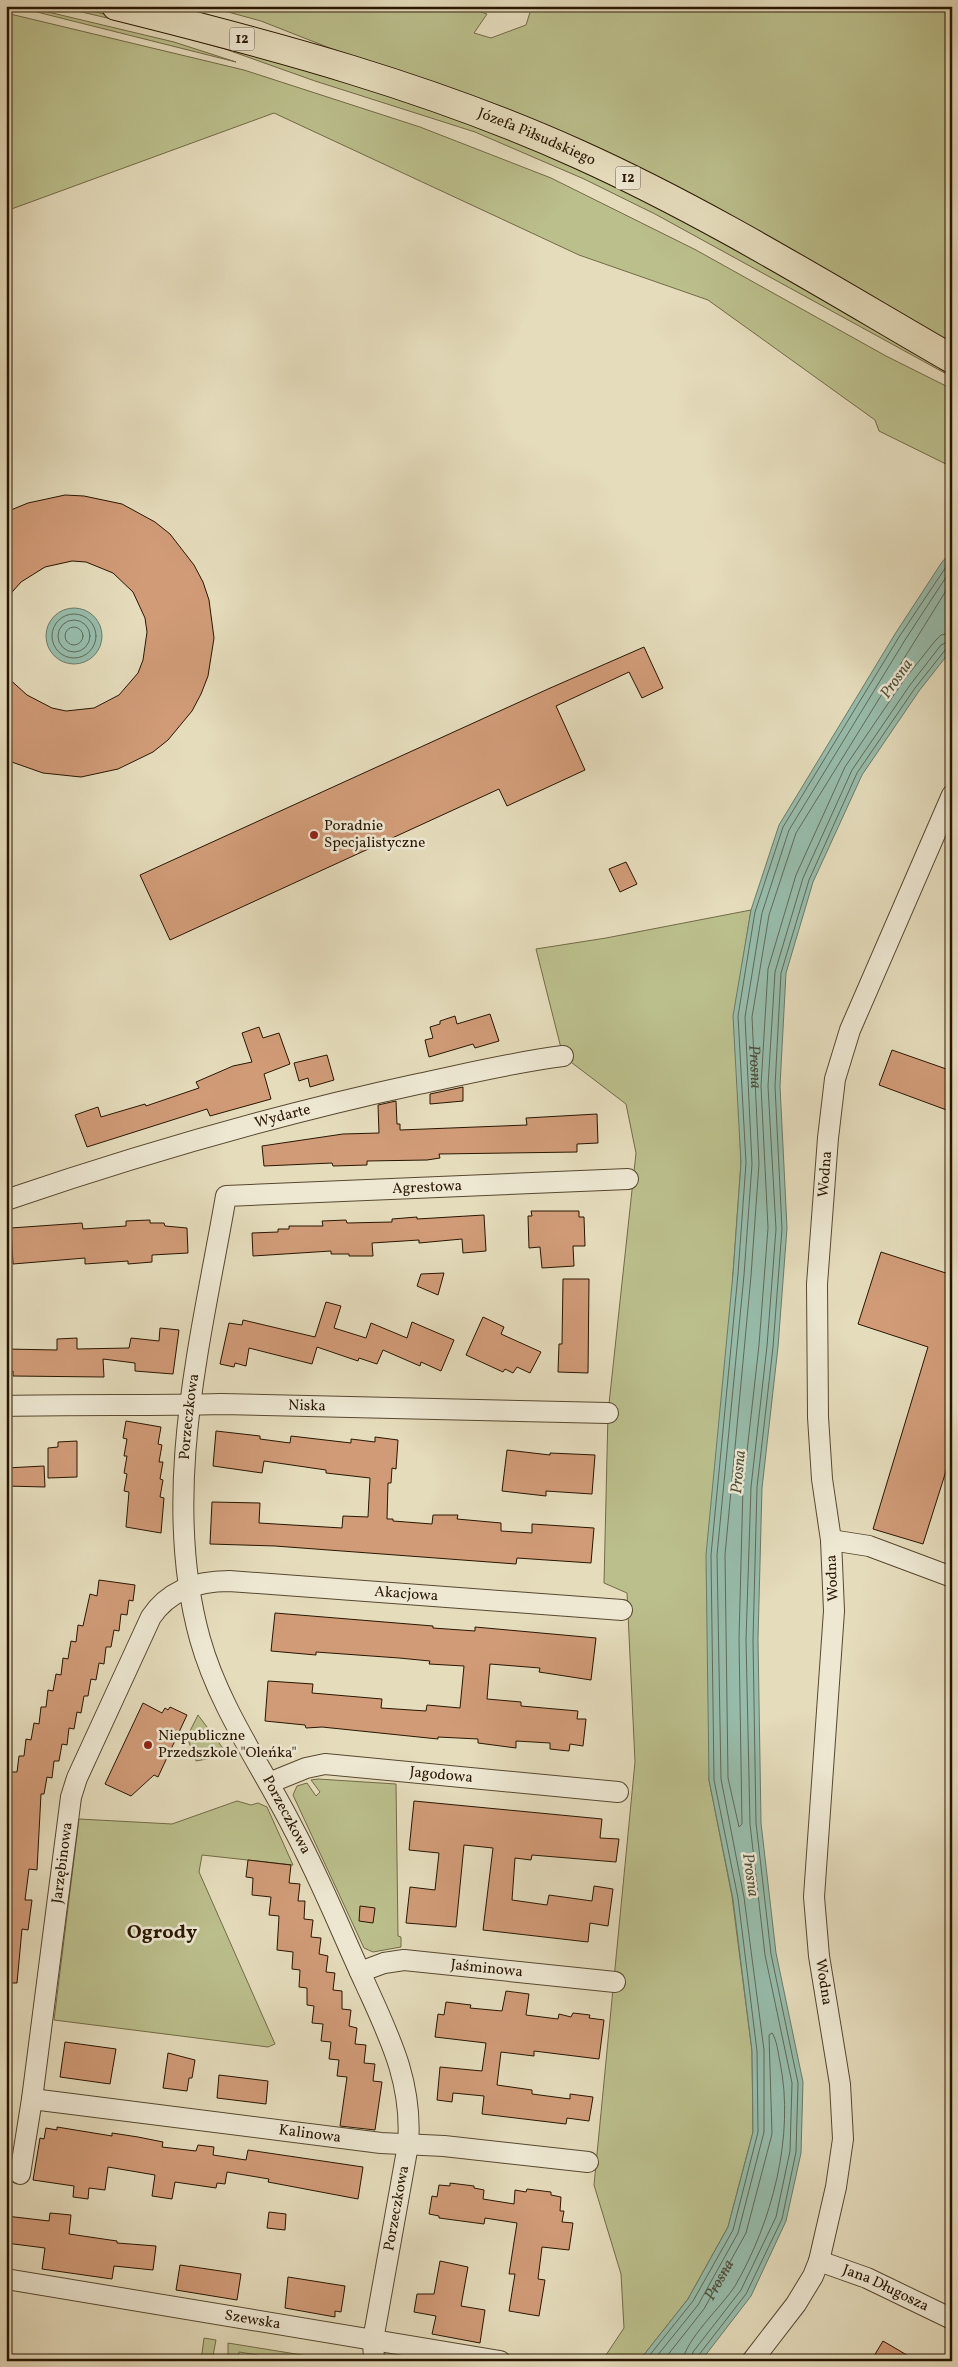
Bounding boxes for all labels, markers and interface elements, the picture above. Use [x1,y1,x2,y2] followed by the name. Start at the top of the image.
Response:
[230,28,254,50] road number: 12
[475,103,599,171] street label: Józefa Piłsudskiego
[616,167,640,190] road number: 12
[875,654,919,703] water label: Prosna
[324,816,425,854] place label: Poradnie Specjalistyczne
[308,829,320,841] marker: Poradnie Specjalistyczne
[742,1045,766,1090] water label: Prosna
[252,1099,313,1134] street label: Wydarte
[813,1150,837,1198] street label: Wodna
[392,1176,463,1199] street label: Agrestowa
[174,1372,205,1460] street label: Porzeczkowa
[288,1395,326,1417] street label: Niska
[726,1449,752,1495] water label: Prosna
[821,1554,845,1602] street label: Wodna
[373,1581,439,1607] street label: Akacjowa
[158,1726,297,1764] place label: Niepubliczne Przedszkole "Oleńka"
[142,1739,154,1751] marker: Niepubliczne Przedszkole "Oleńka"
[409,1762,474,1789] street label: Jagodowa
[256,1772,316,1858] street label: Porzeczkowa
[47,1821,78,1905] street label: Jarzębinowa
[736,1852,764,1899] water label: Prosna
[127,1919,197,1947] district label: Ogrody
[450,1954,524,1983] street label: Jaśminowa
[809,1957,837,2007] street label: Wodna
[277,2120,342,2148] street label: Kalinowa
[379,2164,415,2253] street label: Porzeczkowa
[700,2256,740,2305] water label: Prosna
[840,2260,932,2317] street label: Jana Długosza
[223,2305,282,2335] street label: Szewska

